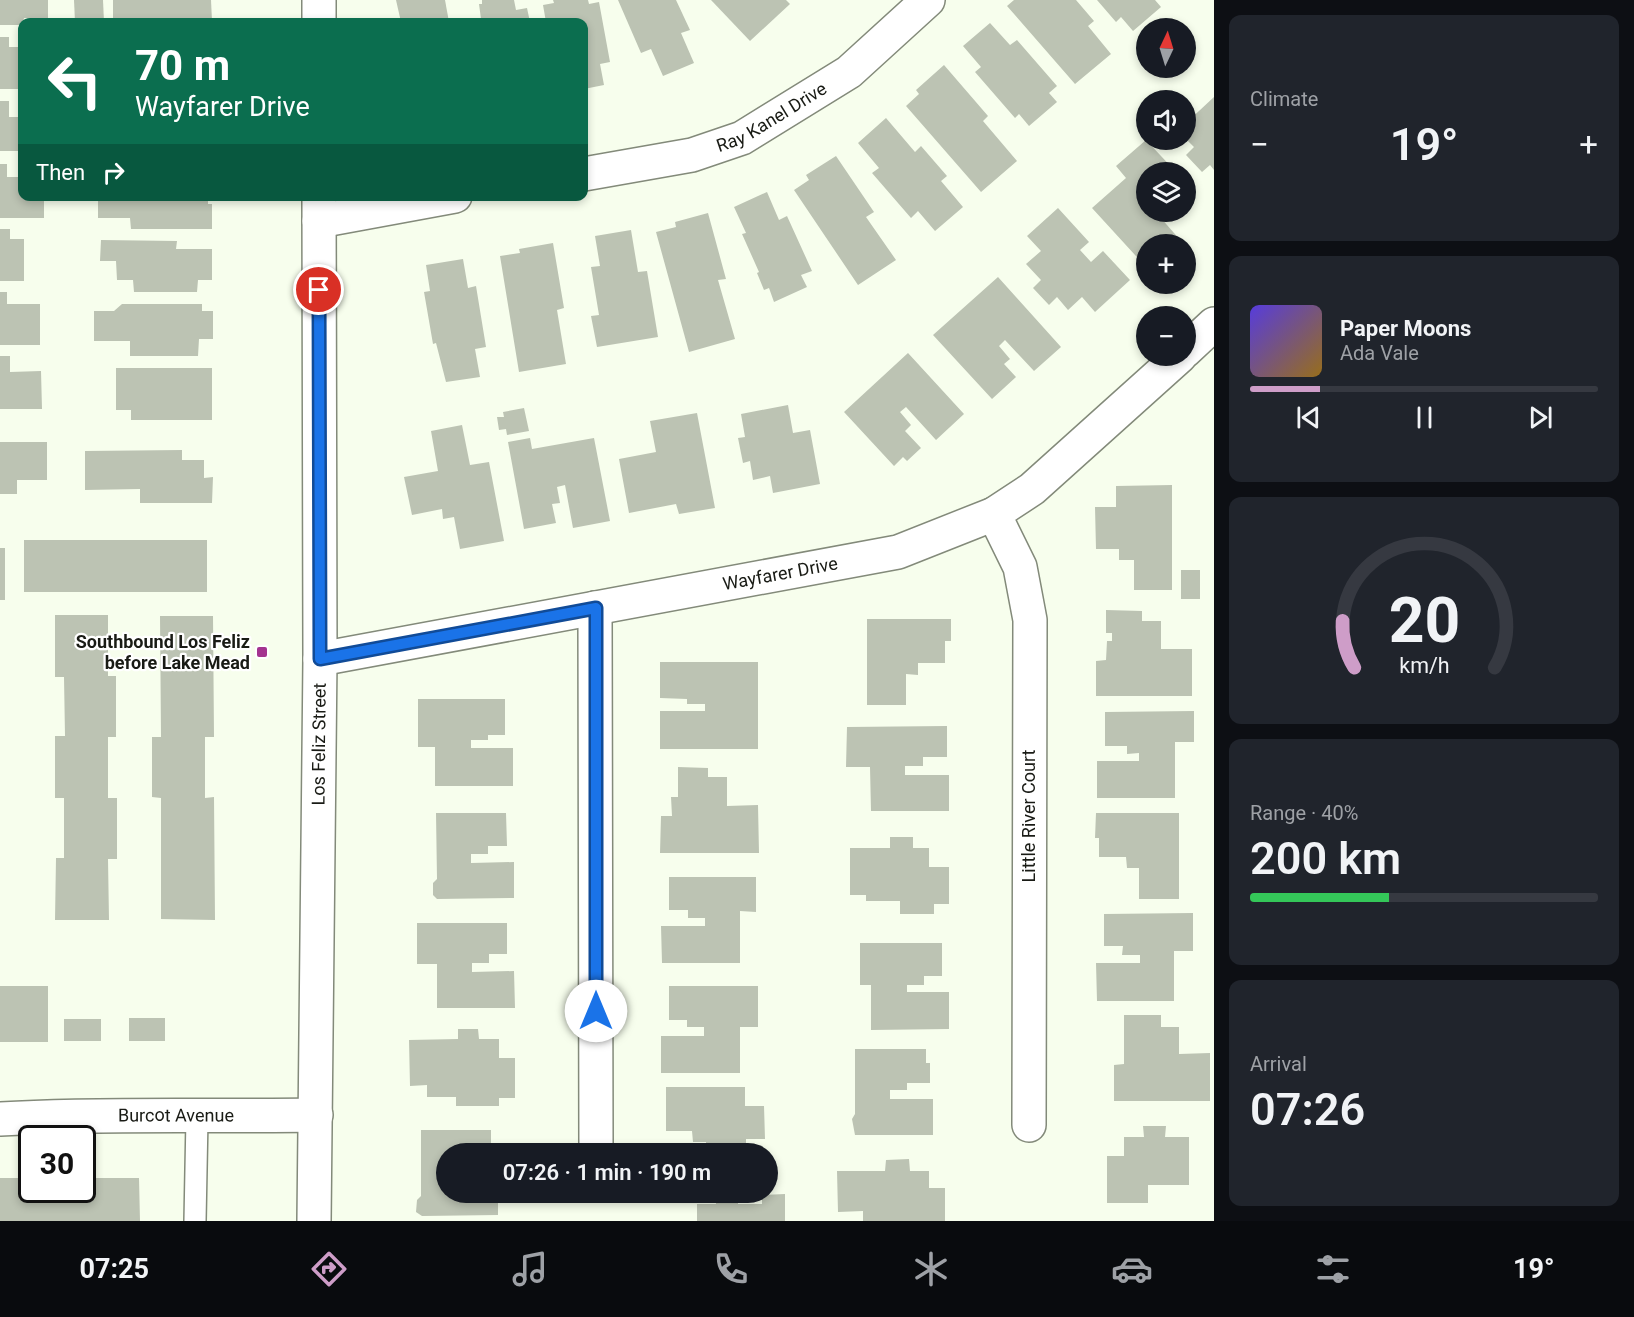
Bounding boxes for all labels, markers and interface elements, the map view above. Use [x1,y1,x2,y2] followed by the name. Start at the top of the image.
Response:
[1136,18,1196,78] north arrow
[1136,18,1196,366] map controls
[135,41,230,90] text: 70 m
[36,42,114,120] icon: left
[714,78,830,156] street label: Ray Kanel Drive
[1250,87,1318,111] text: Climate
[1136,90,1196,150] button: sound
[135,91,310,123] text: Wayfarer Drive
[1390,118,1458,171] text: 19°
[1250,125,1269,164] text: −
[1579,125,1598,164] text: +
[97,156,130,189] icon: right
[36,160,85,185] text: Then
[1136,162,1196,222] button: layers
[1136,234,1196,294] button: +
[293,264,344,315] pin
[302,273,335,306] icon: arrive
[1136,306,1196,366] button: −
[1340,316,1471,341] text: Paper Moons
[1340,341,1419,365] text: Ada Vale
[1292,401,1325,434] icon: previous
[1408,401,1441,434] icon: pause
[1524,401,1557,434] icon: next
[721,552,839,594] street label: Wayfarer Drive
[1388,584,1460,657] text: 20
[76,631,250,673] place label: Southbound Los Feliz before Lake Mead
[255,645,269,659] marker: Southbound Los Feliz before Lake Mead
[1399,653,1449,678] text: km/h
[307,682,330,805] street label: Los Feliz Street
[1018,750,1039,882] street label: Little River Court
[1250,801,1358,825] text: Range · 40%
[1250,832,1401,885] text: 200 km
[564,979,628,1043] position arrow
[1250,1052,1307,1076] text: Arrival
[1250,1083,1365,1136] text: 07:26
[118,1104,234,1126] street label: Burcot Avenue
[18,1125,96,1203] speed limit sign: 30
[503,1160,711,1185] text: 07:26 · 1 min · 190 m
[308,1248,350,1290] icon: directions
[509,1248,551,1290] icon: music
[710,1248,752,1290] icon: phone
[910,1248,952,1290] icon: climate
[1111,1248,1153,1290] icon: car
[1312,1248,1354,1290] icon: filters
[79,1253,149,1285] text: 07:25
[1513,1253,1555,1285] text: 19°

